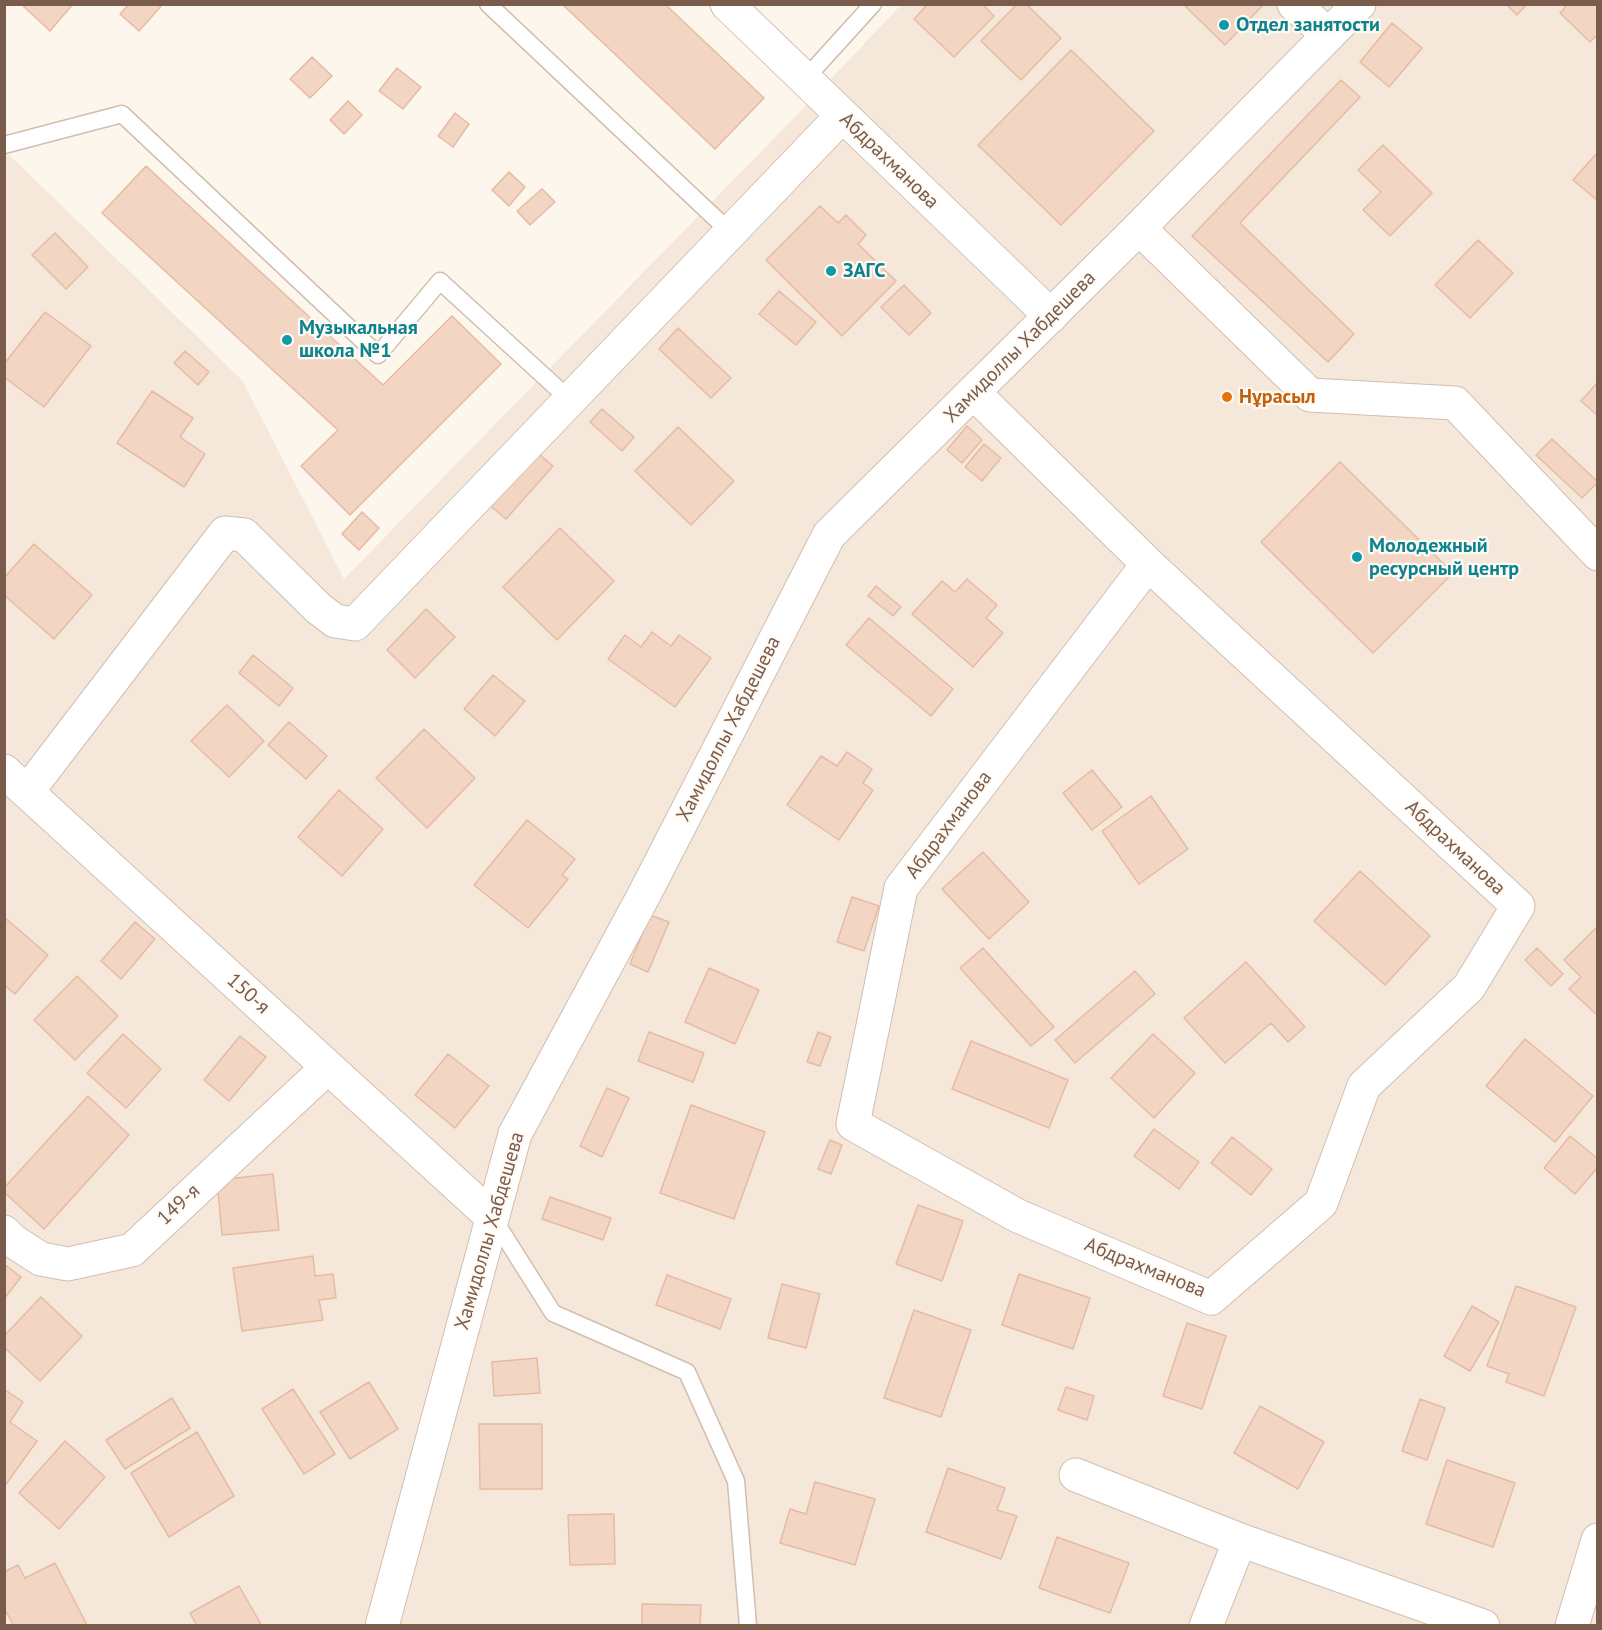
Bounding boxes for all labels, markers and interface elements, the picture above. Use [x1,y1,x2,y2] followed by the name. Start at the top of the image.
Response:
[1236,13,1380,37] place label: Отдел занятости
[1217,18,1231,32] marker: Отдел занятости
[834,108,944,214] street label: Абдрахманова
[843,259,886,283] place label: ЗАГС
[824,264,838,278] marker: ЗАГС
[939,266,1101,428] street label: Хамидоллы Хабдешева
[299,316,418,363] place label: Музыкальная школа №1
[280,333,294,347] marker: Музыкальная школа №1
[1239,385,1316,409] place label: Нұрасыл
[1220,390,1234,404] marker: Нұрасыл
[1369,534,1519,581] place label: Молодежный ресурсный центр
[1350,550,1364,564] marker: Молодежный ресурсный центр
[672,632,786,826] street label: Хамидоллы Хабдешева
[901,767,997,883] street label: Абдрахманова
[1400,795,1510,901] street label: Абдрахманова
[222,969,274,1019] street label: 150-я
[450,1129,530,1333] street label: Хамидоллы Хабдешева
[153,1179,205,1231] street label: 149-я
[1081,1233,1209,1303] street label: Абдрахманова

